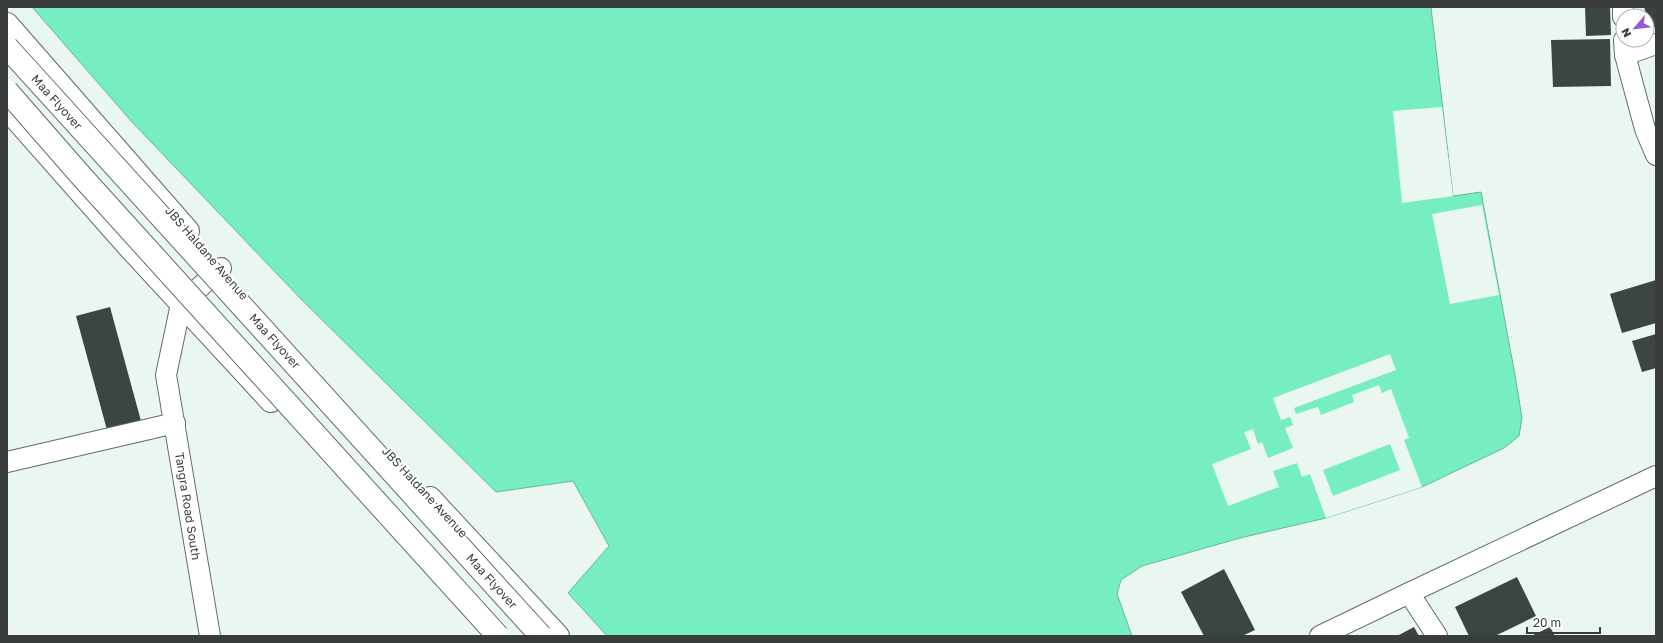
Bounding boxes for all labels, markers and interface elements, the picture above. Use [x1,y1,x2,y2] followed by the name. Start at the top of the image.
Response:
[1615,8,1655,48] north arrow
[1618,26,1633,40] text: N
[28,71,86,133] street label: Maa Flyover
[162,203,252,303] street label: JBS Haldane Avenue
[246,310,304,372] street label: Maa Flyover
[379,443,471,541] street label: JBS Haldane Avenue
[172,451,204,561] street label: Tangra Road South
[463,550,521,612] street label: Maa Flyover
[1527,609,1600,635] scale bar
[1533,615,1561,630] text: 20 m

